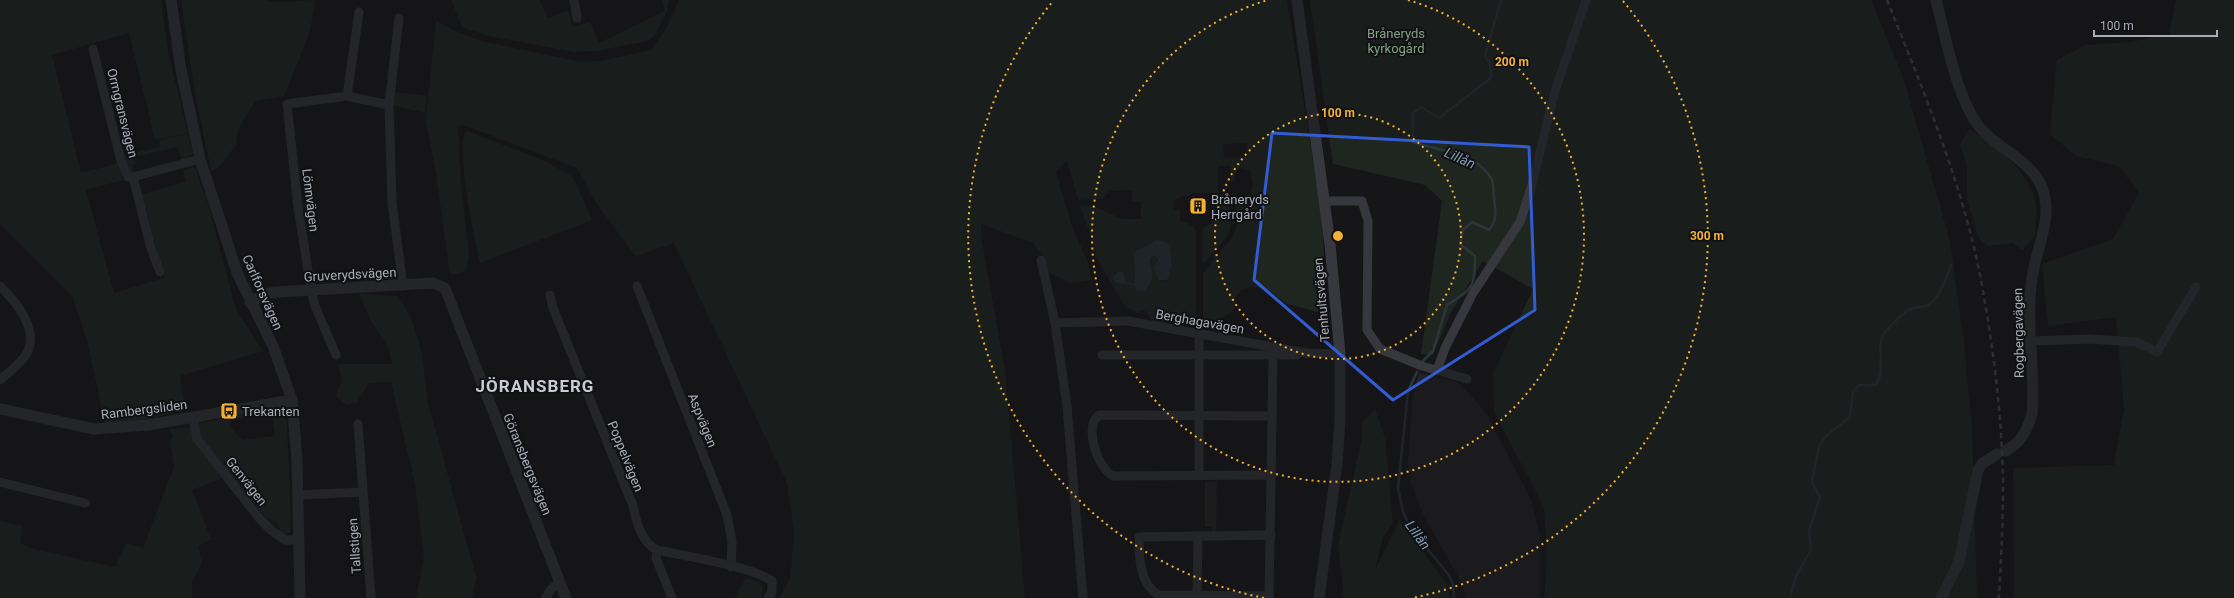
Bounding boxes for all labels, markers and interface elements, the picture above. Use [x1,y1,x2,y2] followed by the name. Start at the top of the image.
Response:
[2094,12,2217,38] scale bar
[2100,19,2134,33] text: 100 m
[1367,26,1425,56] park label: Bråneryds kyrkogård
[1495,55,1529,69] text: 200 m
[104,67,141,159] street label: Ormgransvägen
[1321,106,1355,120] text: 100 m
[1442,144,1478,172] water label: Lillån
[299,168,322,232] street label: Lönnvägen
[1211,192,1269,222] place label: Bråneryds Herrgård
[1188,196,1208,216] building icon: Bråneryds Herrgård
[1331,229,1345,243] centre of rings
[1690,229,1724,243] text: 300 m
[239,252,286,332] street label: Carlforsvägen
[1310,257,1333,343] street label: Tenhultsvägen
[303,265,397,284] street label: Gruverydsvägen
[2010,288,2027,378] street label: Rogbergavägen
[1154,306,1245,337] street label: Berghagavägen
[476,376,594,396] district label: JÖRANSBERG
[685,391,720,449] street label: Aspvägen
[100,397,188,422] street label: Rambergsliden
[219,401,239,421] bus stop icon: Trekanten
[242,404,300,419] place label: Trekanten
[500,411,555,517] street label: Göransbergsvägen
[605,419,647,494] street label: Poppelvägen
[223,454,270,509] street label: Genvägen
[1402,517,1434,553] water label: Lillån
[345,518,364,574] street label: Tallstigen

